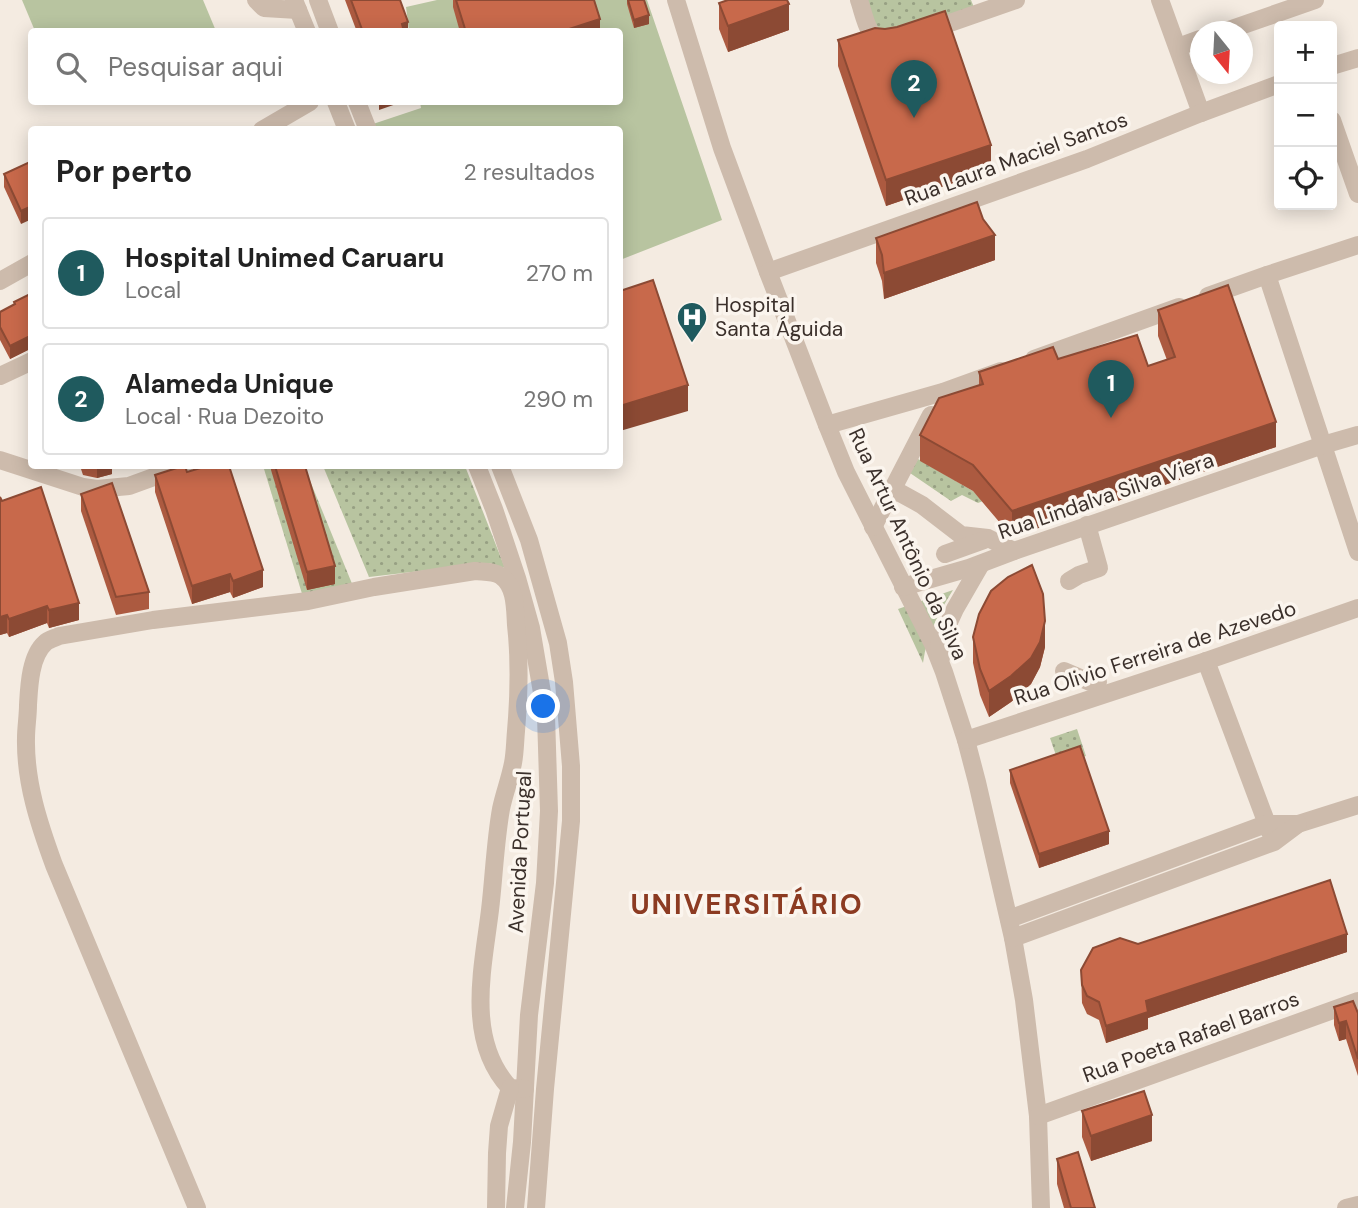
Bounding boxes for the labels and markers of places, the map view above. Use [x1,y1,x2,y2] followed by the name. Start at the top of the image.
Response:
[891,60,937,118] pin: 2
[715,291,843,343] place label: Hospital Santa Águida
[675,300,709,344] hospital icon: Hospital Santa Águida
[1088,360,1134,418] pin: 1

